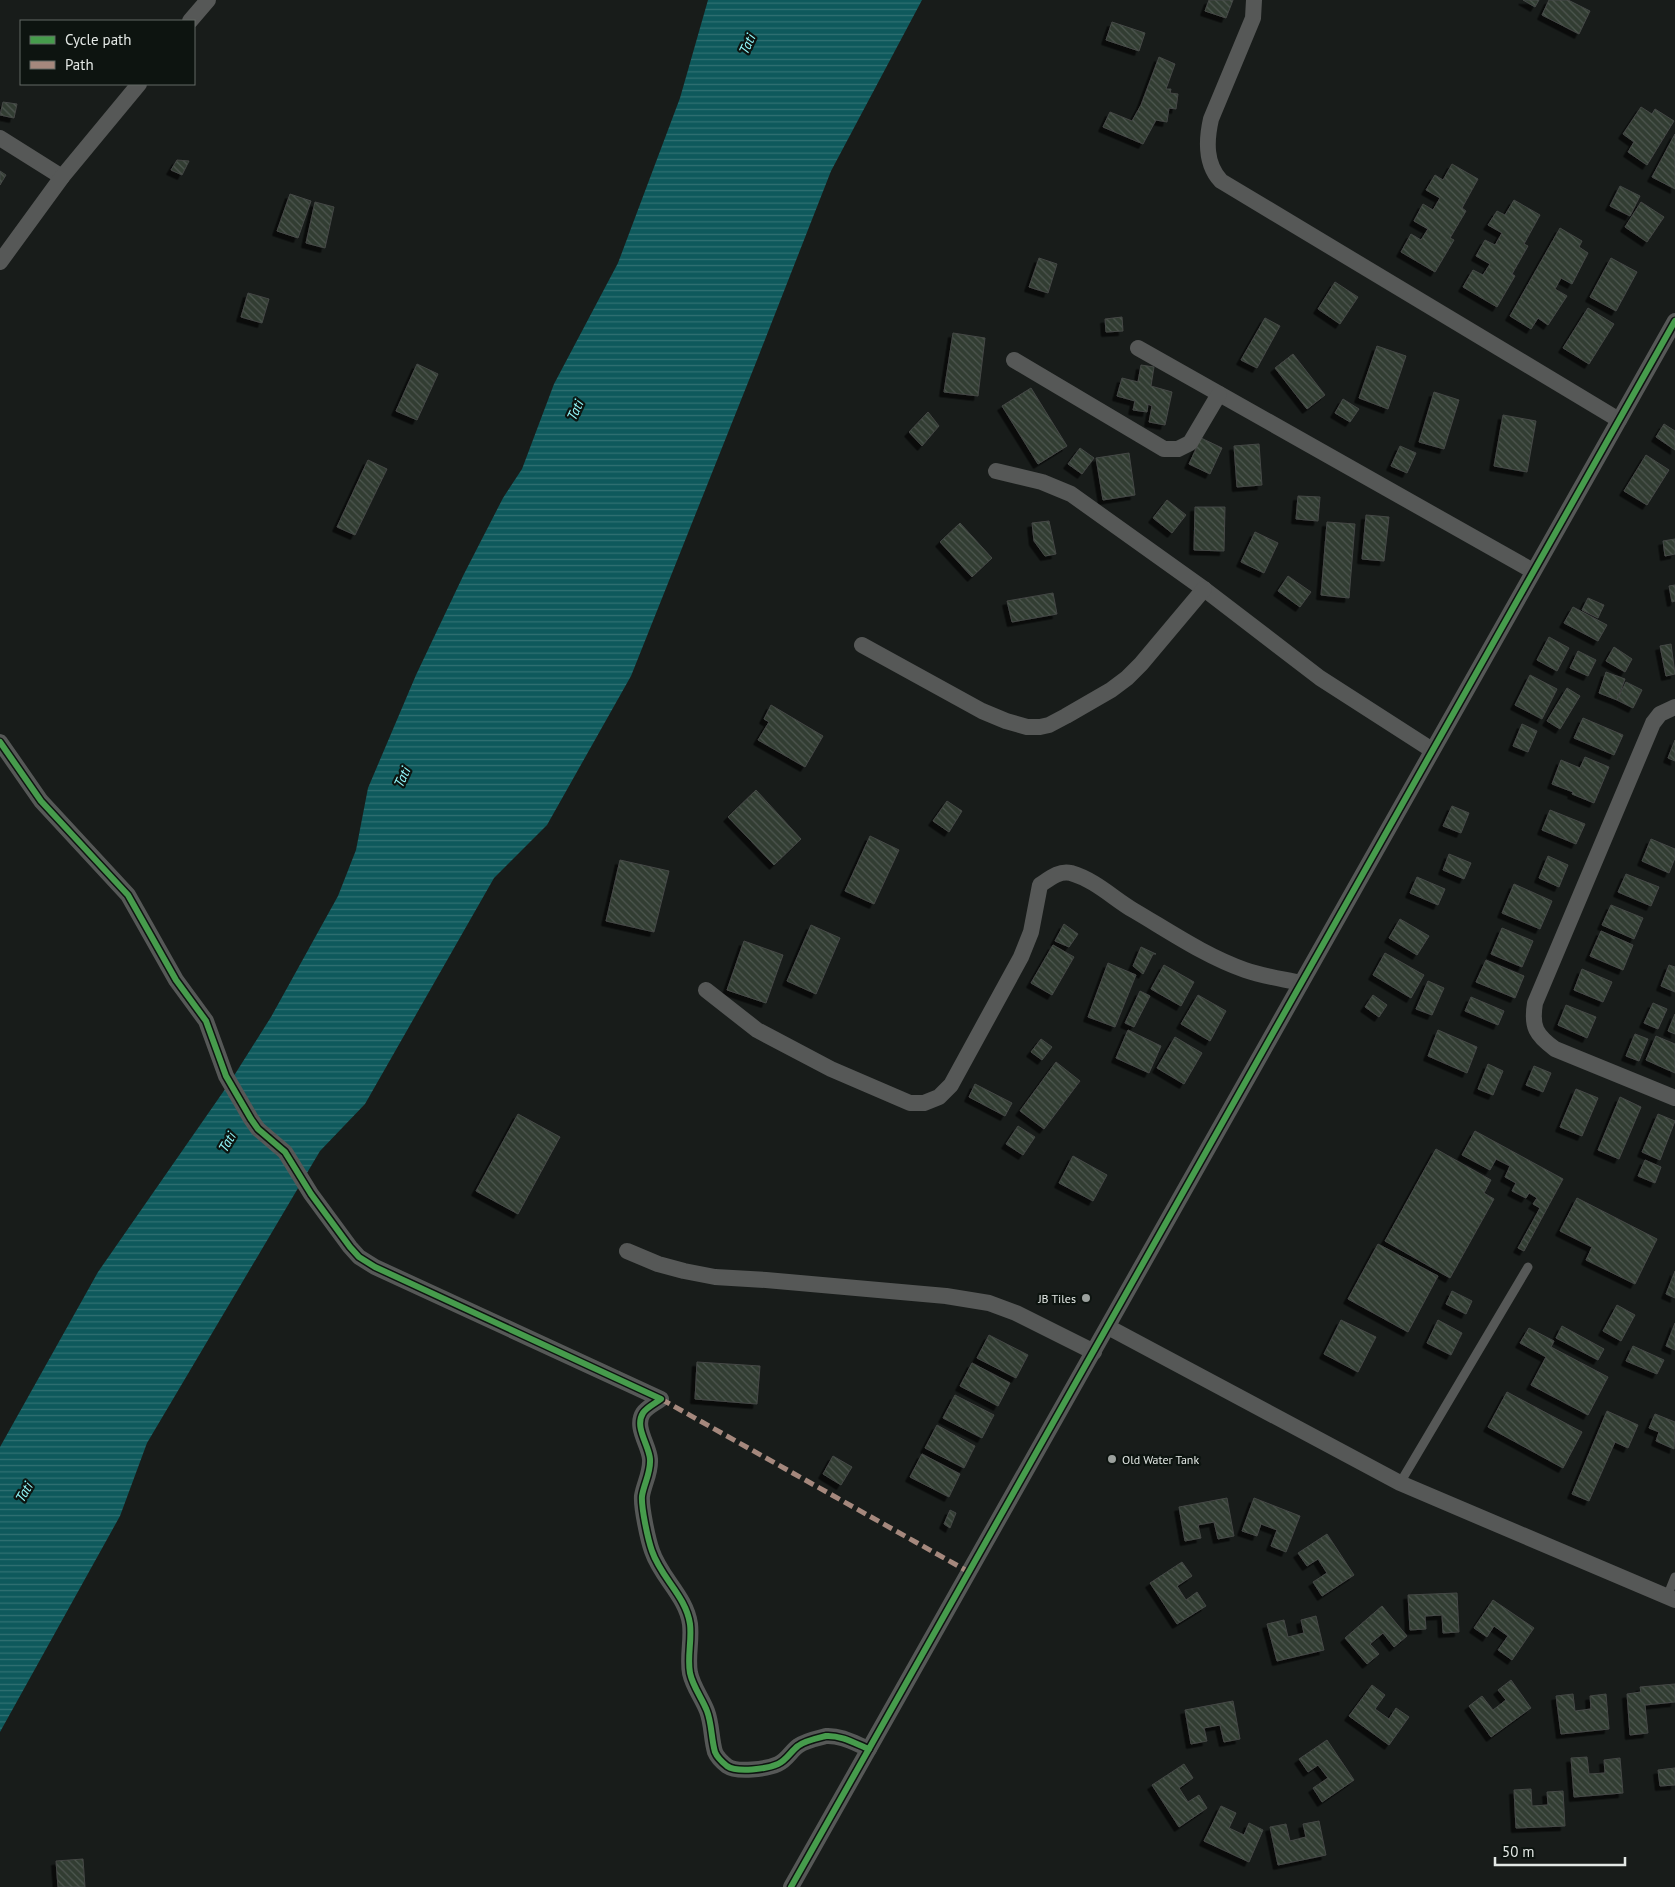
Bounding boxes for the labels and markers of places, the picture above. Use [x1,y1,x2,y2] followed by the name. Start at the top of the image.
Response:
[1037,1291,1076,1306] place label: JB Tiles
[1080,1292,1092,1304] marker: JB Tiles
[1122,1452,1199,1467] place label: Old Water Tank
[1106,1453,1118,1465] marker: Old Water Tank

